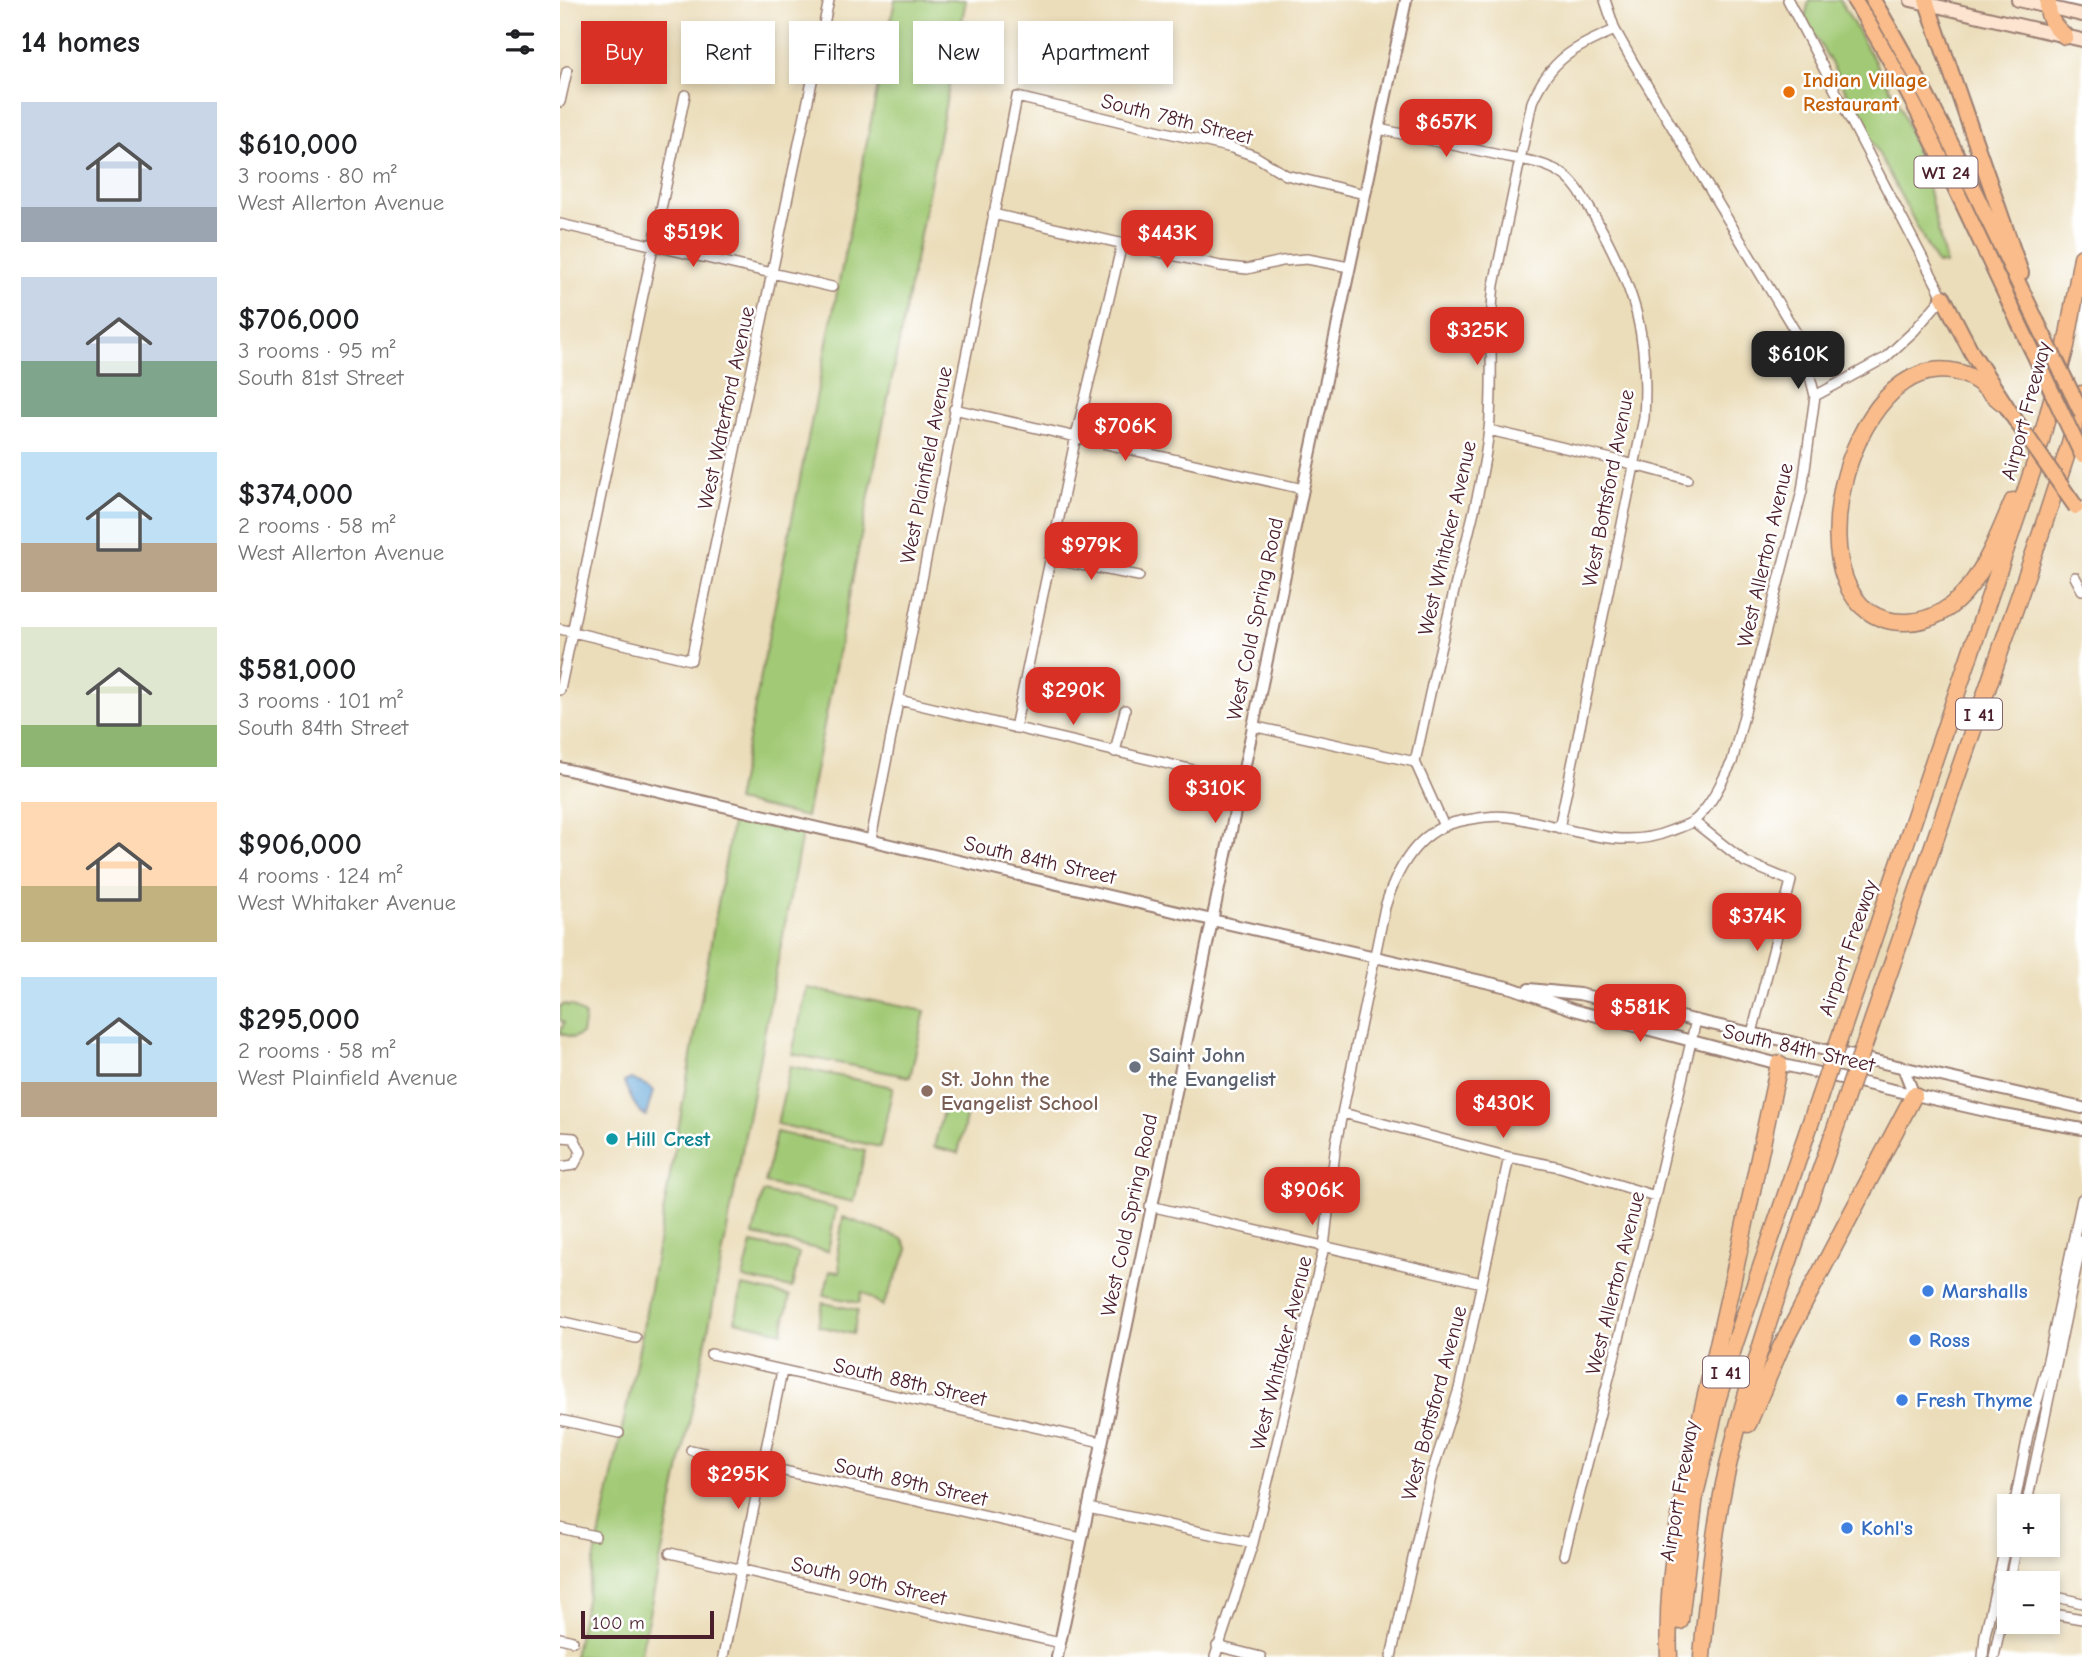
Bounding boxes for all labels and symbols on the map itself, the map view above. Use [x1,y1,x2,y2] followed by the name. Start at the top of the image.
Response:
[1803,68,1927,116] place label: Indian Village Restaurant
[1781,84,1797,100] marker: Indian Village Restaurant
[1099,89,1256,150] street label: South 78th Street
[1397,100,1495,159] pin: $657K
[1914,156,1978,188] road number: WI 24
[644,210,742,269] pin: $519K
[1118,210,1216,270] pin: $443K
[693,304,759,512] street label: West Waterford Avenue
[1428,308,1526,367] pin: $325K
[1749,332,1847,391] pin: $610K
[1996,339,2056,483] street label: Airport Freeway
[895,364,957,566] street label: West Plainfield Avenue
[1577,387,1639,589] street label: West Bottsford Avenue
[1076,404,1174,463] pin: $706K
[1413,438,1481,638] street label: West Whitaker Avenue
[1732,461,1798,649] street label: West Allerton Avenue
[1222,515,1288,723] street label: West Cold Spring Road
[1042,522,1140,582] pin: $979K
[1024,668,1122,727] pin: $290K
[1956,698,2002,730] road number: I 41
[1166,766,1264,825] pin: $310K
[962,831,1119,889] street label: South 84th Street
[1813,876,1883,1019] street label: Airport Freeway
[1708,894,1806,953] pin: $374K
[1591,984,1689,1044] pin: $581K
[1721,1019,1878,1077] street label: South 84th Street
[1148,1043,1277,1091] place label: Saint John the Evangelist
[1127,1059,1143,1075] marker: Saint John the Evangelist
[941,1067,1098,1115] place label: St. John the Evangelist School
[1454,1080,1552,1140] pin: $430K
[919,1083,935,1099] marker: St. John the Evangelist School
[1096,1111,1162,1319] street label: West Cold Spring Road
[626,1127,711,1151] place label: Hill Crest
[604,1131,620,1147] marker: Hill Crest
[1263,1168,1361,1227] pin: $906K
[1581,1189,1649,1377] street label: West Allerton Avenue
[1245,1254,1317,1452] street label: West Whitaker Avenue
[1942,1279,2028,1303] place label: Marshalls
[1920,1283,1936,1299] marker: Marshalls
[1396,1303,1472,1503] street label: West Bottsford Avenue
[1929,1328,1970,1352] place label: Ross
[1907,1332,1923,1348] marker: Ross
[831,1353,990,1411] street label: South 88th Street
[1703,1356,1749,1388] road number: I 41
[1916,1388,2033,1412] place label: Fresh Thyme
[1894,1392,1910,1408] marker: Fresh Thyme
[1655,1418,1703,1563] street label: Airport Freeway
[689,1452,787,1511] pin: $295K
[832,1453,991,1512] street label: South 89th Street
[1861,1516,1913,1540] place label: Kohl's
[1839,1520,1855,1536] marker: Kohl's
[789,1551,950,1611] street label: South 90th Street
[581,1608,714,1640] scale bar

